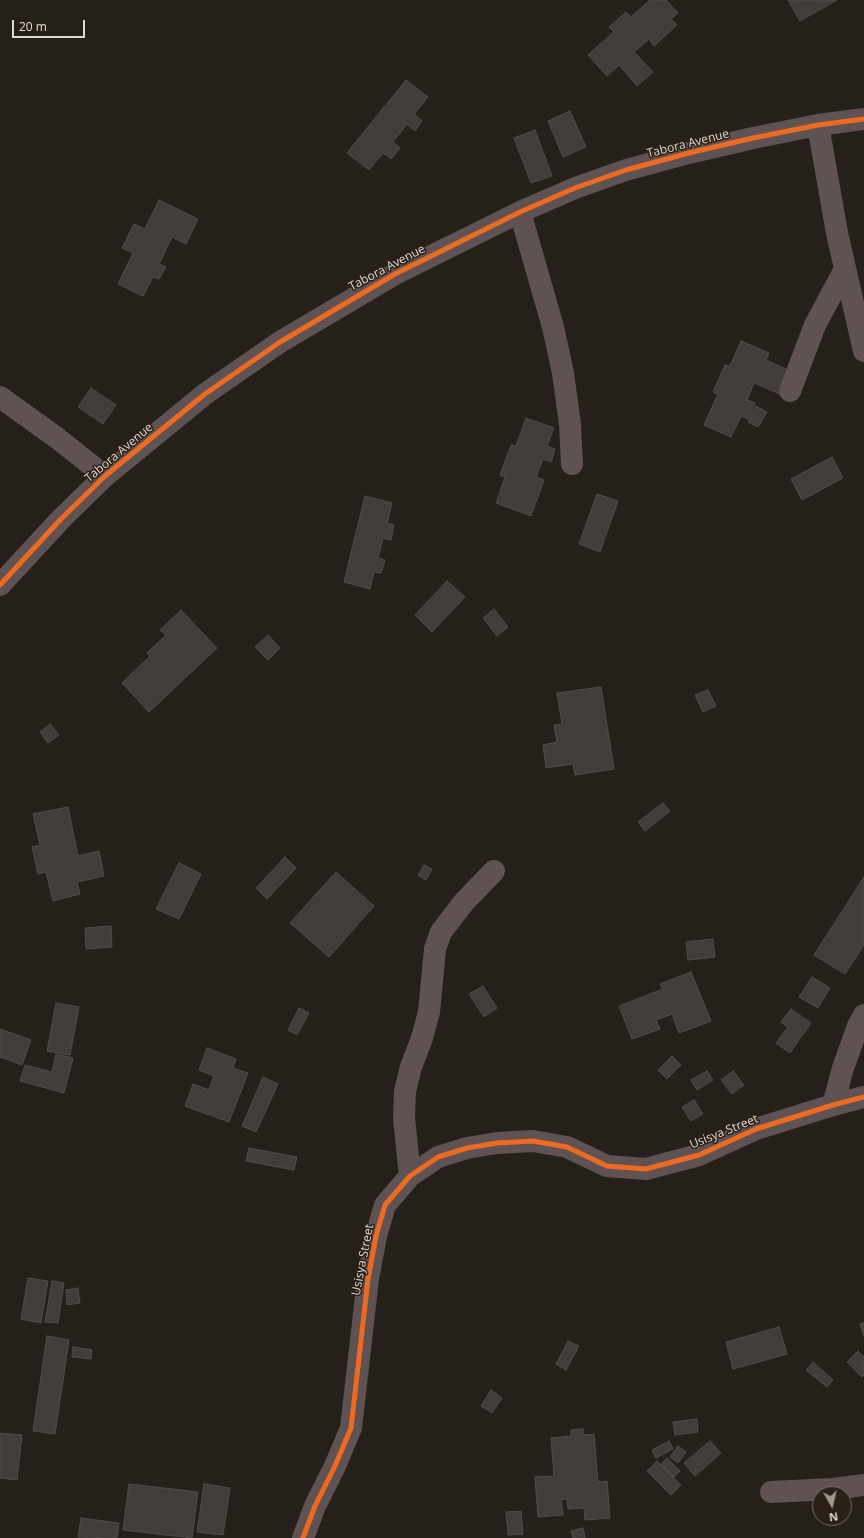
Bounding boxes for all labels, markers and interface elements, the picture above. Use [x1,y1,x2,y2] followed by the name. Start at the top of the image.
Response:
[14,12,87,38] scale bar
[19,18,47,35] text: 20 m
[645,127,731,161] street label: Tabora Avenue
[346,242,428,294] street label: Tabora Avenue
[82,420,156,486] street label: Tabora Avenue
[688,1112,760,1152] street label: Usisya Street
[349,1223,377,1297] street label: Usisya Street
[812,1486,852,1526] north arrow
[828,1509,839,1525] text: N

